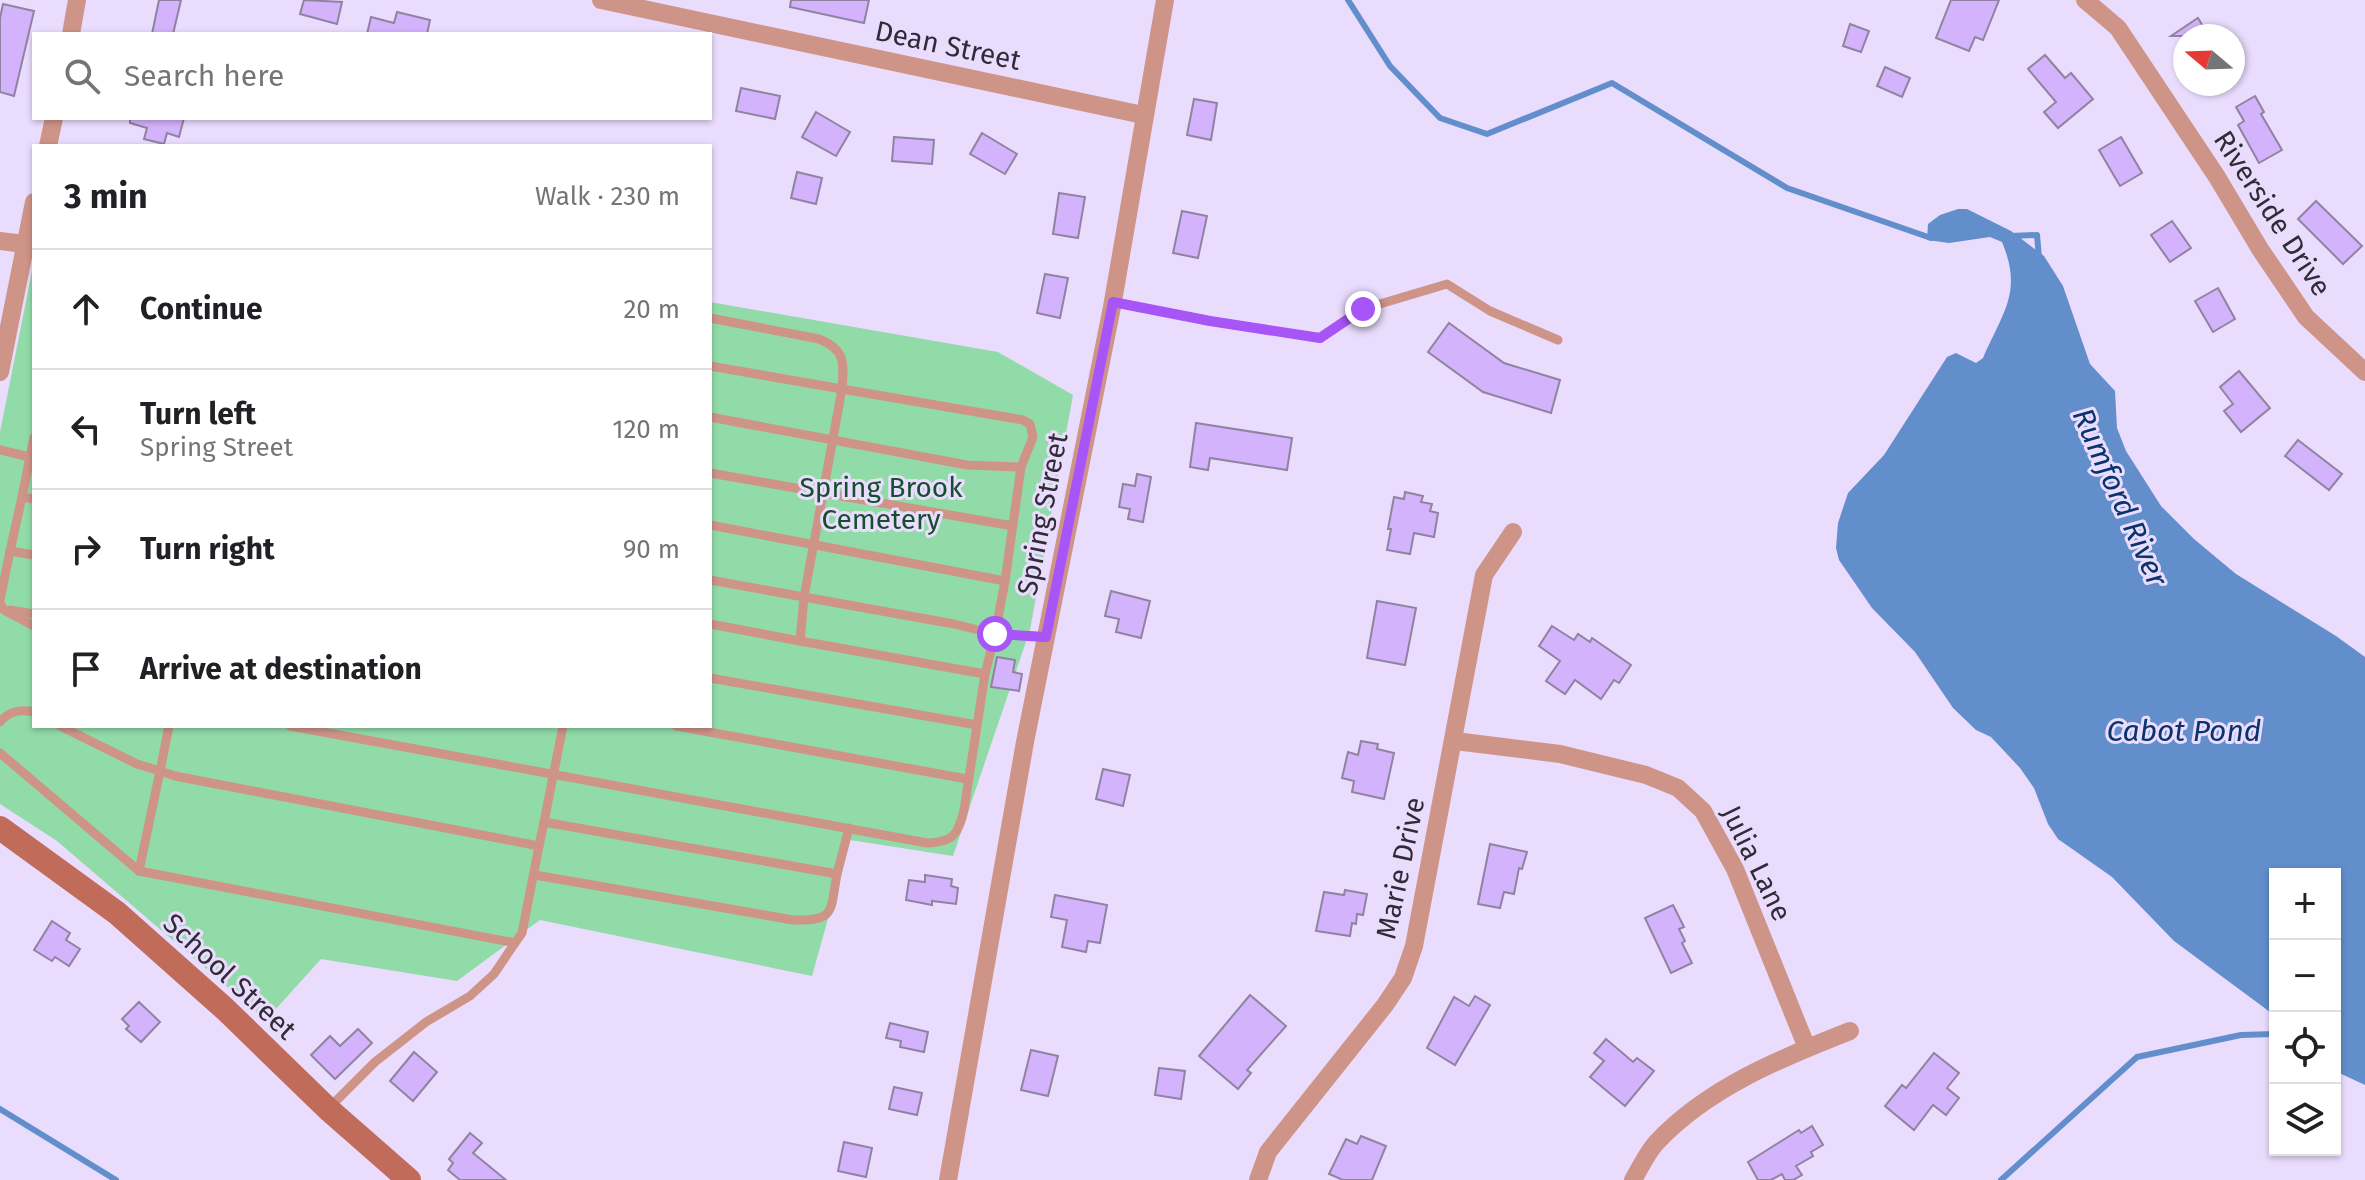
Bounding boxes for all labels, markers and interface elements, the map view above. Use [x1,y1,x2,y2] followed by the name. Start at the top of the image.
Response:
[872,14,1025,77] street label: Dean Street
[2173,24,2245,96] north arrow
[32,32,712,120] search box
[60,54,104,98] icon: search
[124,58,284,94] text: Search here
[2207,125,2338,302] street label: Riverside Drive
[64,176,148,217] text: 3 min
[535,181,680,212] text: Walk · 230 m
[64,287,108,331] icon: ahead
[140,291,263,327] text: Continue
[1345,291,1381,327] route end
[623,294,680,325] text: 20 m
[140,396,256,432] text: Turn left
[2065,402,2176,593] water label: Rumford River
[64,407,108,451] icon: left
[612,414,680,445] text: 120 m
[1011,429,1075,598] street label: Spring Street
[140,432,293,463] text: Spring Street
[799,471,963,536] park label: Spring Brook Cemetery
[64,527,108,571] icon: right
[140,531,275,567] text: Turn right
[623,534,680,565] text: 90 m
[977,616,1013,652] route start
[64,647,108,691] icon: arrive
[140,651,422,687] text: Arrive at destination
[2107,713,2261,749] water label: Cabot Pond
[1369,794,1432,942] street label: Marie Drive
[1715,800,1799,926] street label: Julia Lane
[2269,868,2341,1156] map controls
[2269,868,2341,940] button: +
[156,907,303,1047] street label: School Street
[2269,940,2341,1012] button: −
[2269,1012,2341,1084] button: locate
[2269,1084,2341,1156] button: layers

